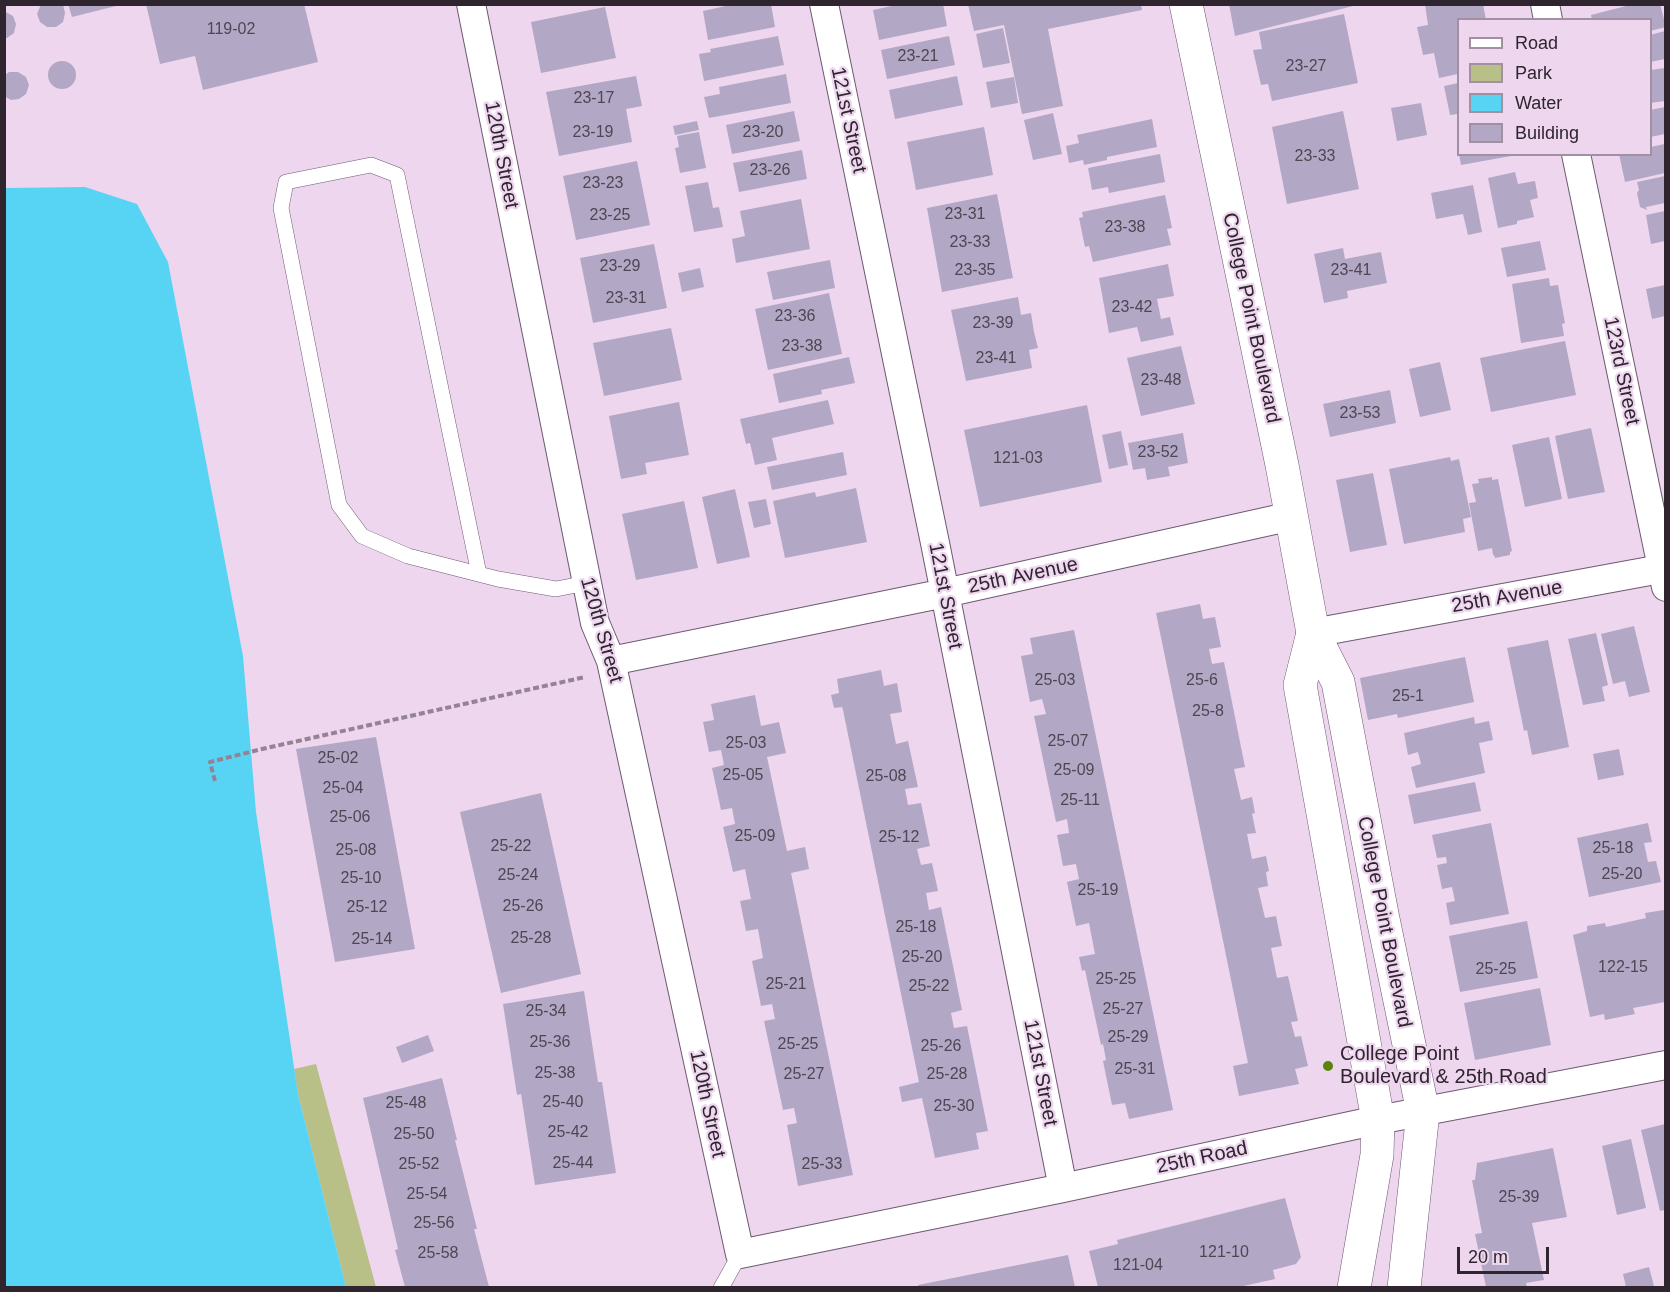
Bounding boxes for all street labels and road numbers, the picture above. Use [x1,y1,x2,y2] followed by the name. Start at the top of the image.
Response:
[825,65,871,175] street label: 121st Street
[479,99,523,211] street label: 120th Street
[1217,211,1285,425] street label: College Point Boulevard
[1598,315,1644,427] street label: 123rd Street
[923,541,967,651] street label: 121st Street
[966,553,1080,599] street label: 25th Avenue
[574,574,628,686] street label: 120th Street
[1450,575,1564,619] street label: 25th Avenue
[1352,814,1416,1030] street label: College Point Boulevard
[1018,1018,1062,1128] street label: 121st Street
[684,1048,730,1160] street label: 120th Street
[1154,1137,1250,1179] street label: 25th Road

